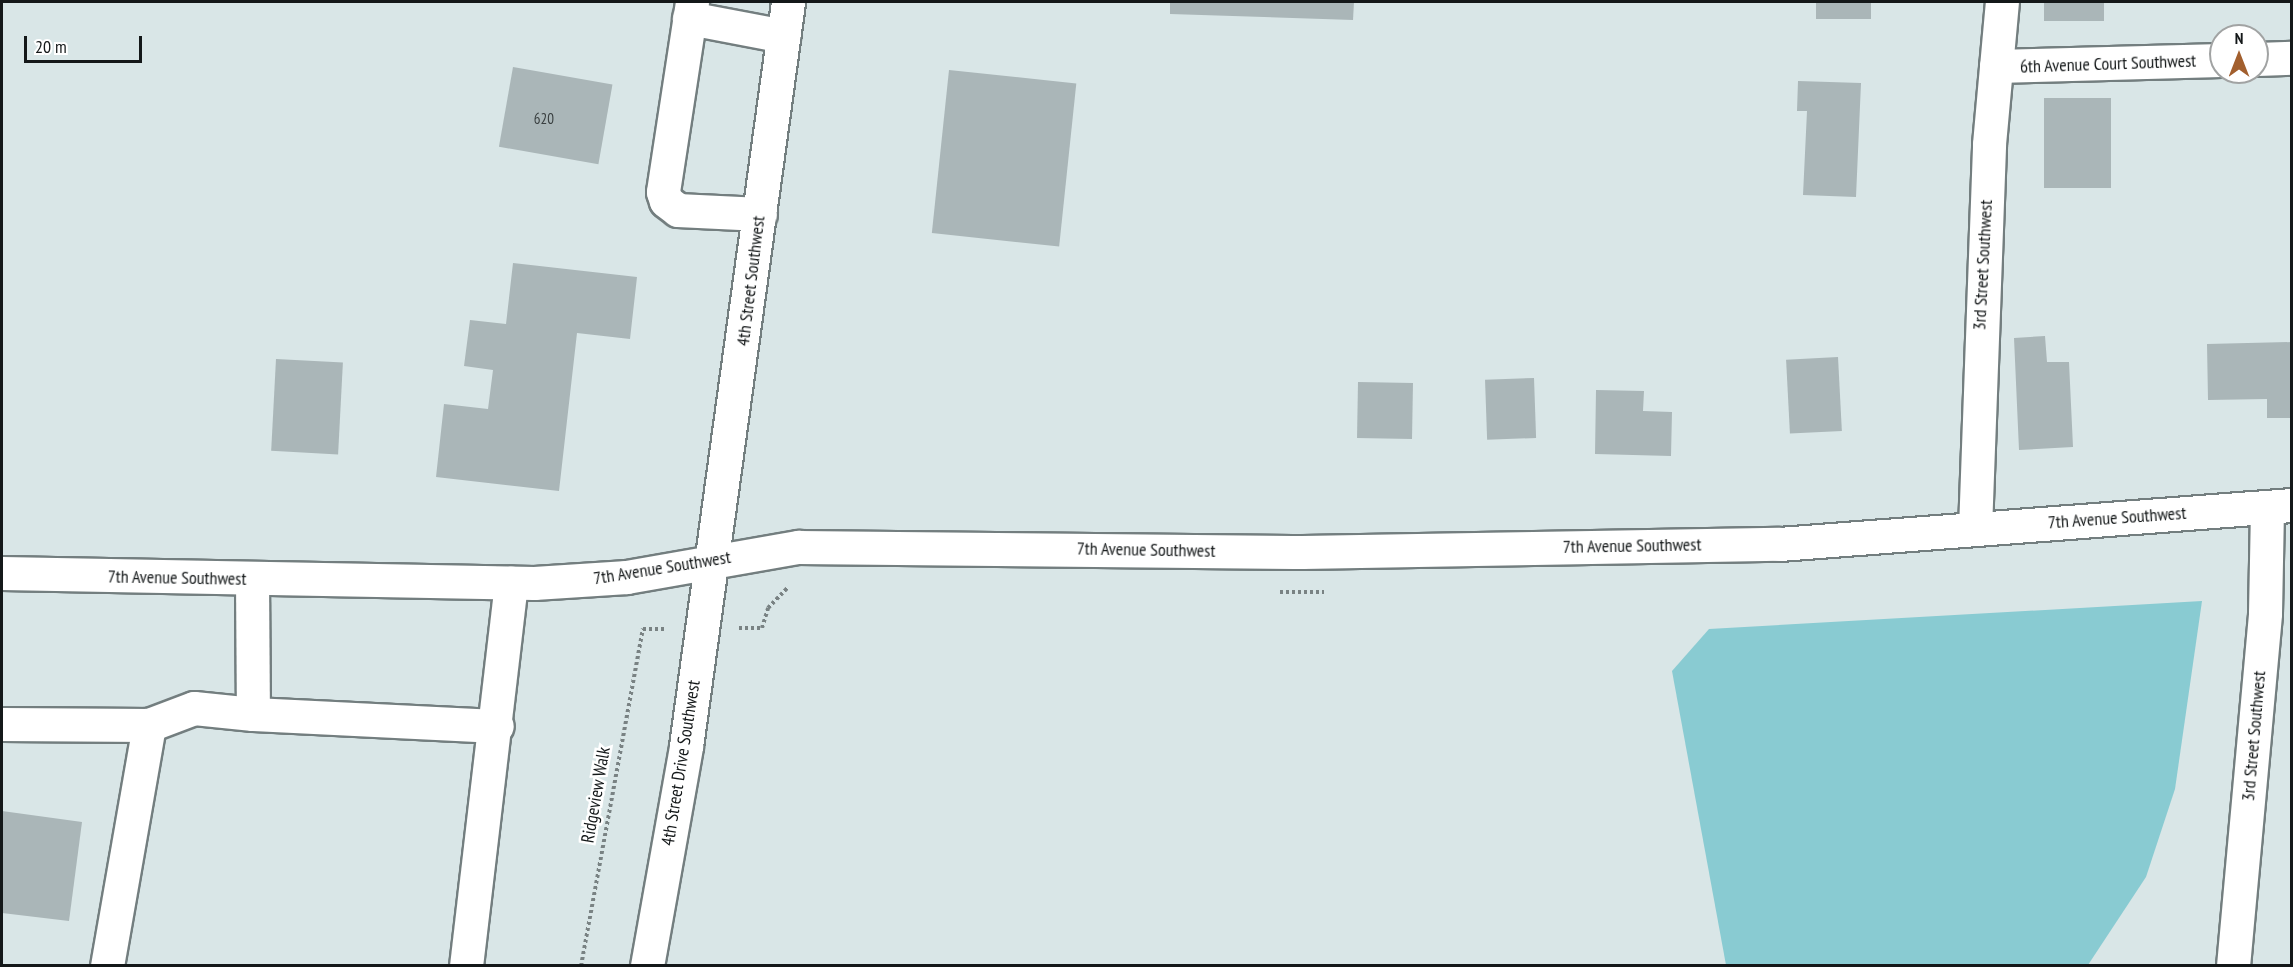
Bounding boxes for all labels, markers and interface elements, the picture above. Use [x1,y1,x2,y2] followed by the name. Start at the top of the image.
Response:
[27,24,146,62] scale bar
[2209,24,2269,84] north arrow
[2235,28,2243,48] text: N
[35,35,67,58] text: 20 m
[2019,50,2197,78] street label: 6th Avenue Court Southwest
[534,110,554,128] house number: 620
[1969,199,1997,331] street label: 3rd Street Southwest
[732,215,770,347] street label: 4th Street Southwest
[2047,502,2187,534] street label: 7th Avenue Southwest
[1562,534,1702,558] street label: 7th Avenue Southwest
[1076,538,1216,562] street label: 7th Avenue Southwest
[592,546,732,590] street label: 7th Avenue Southwest
[107,566,247,590] street label: 7th Avenue Southwest
[2238,670,2270,802] street label: 3rd Street Southwest
[657,679,705,847] street label: 4th Street Drive Southwest
[577,745,615,845] street label: Ridgeview Walk

